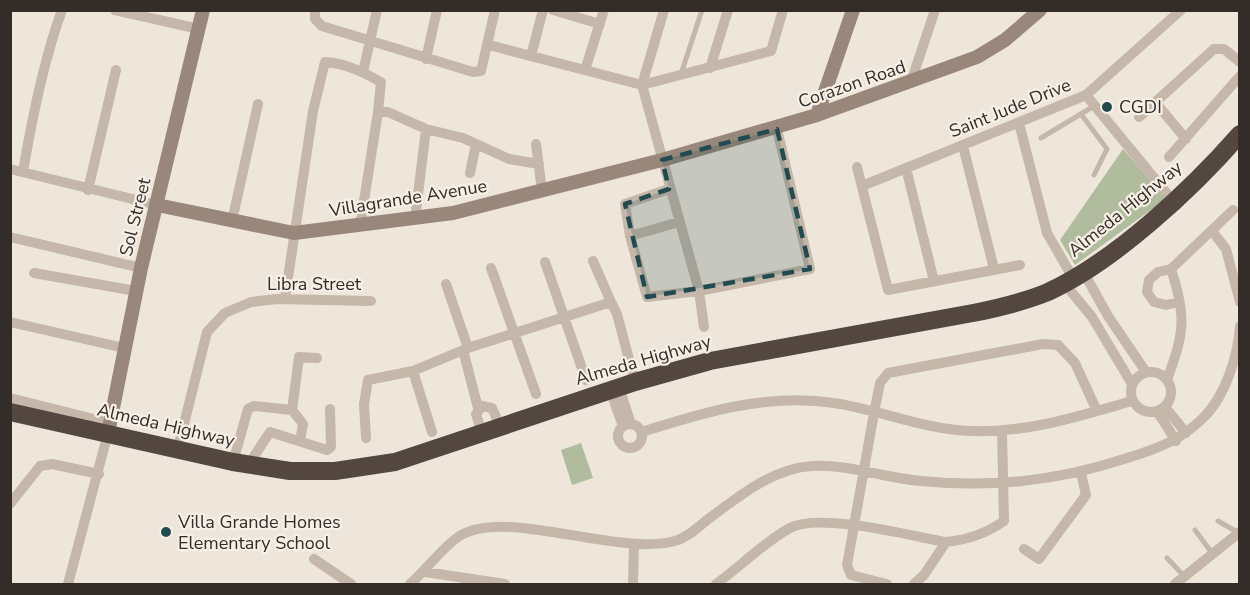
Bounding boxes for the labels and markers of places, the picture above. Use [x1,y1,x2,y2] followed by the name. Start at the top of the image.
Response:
[1119,95,1162,119] place label: CGDI
[1100,100,1114,114] marker: CGDI
[177,510,341,555] place label: Villa Grande Homes Elementary School
[159,525,173,539] marker: Villa Grande Homes Elementary School

